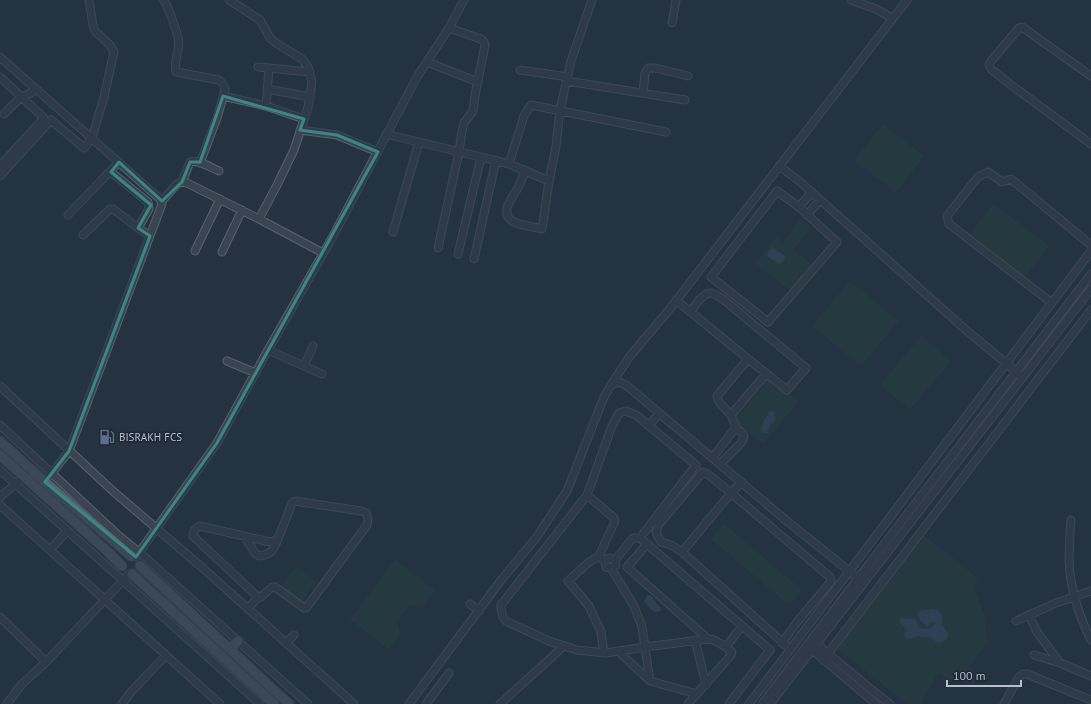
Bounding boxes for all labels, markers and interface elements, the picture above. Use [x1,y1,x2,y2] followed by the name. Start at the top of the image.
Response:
[98,428,116,446] fuel station icon: BISRAKH FCS
[119,430,182,444] place label: BISRAKH FCS
[947,662,1021,688] scale bar
[953,668,986,683] text: 100 m

